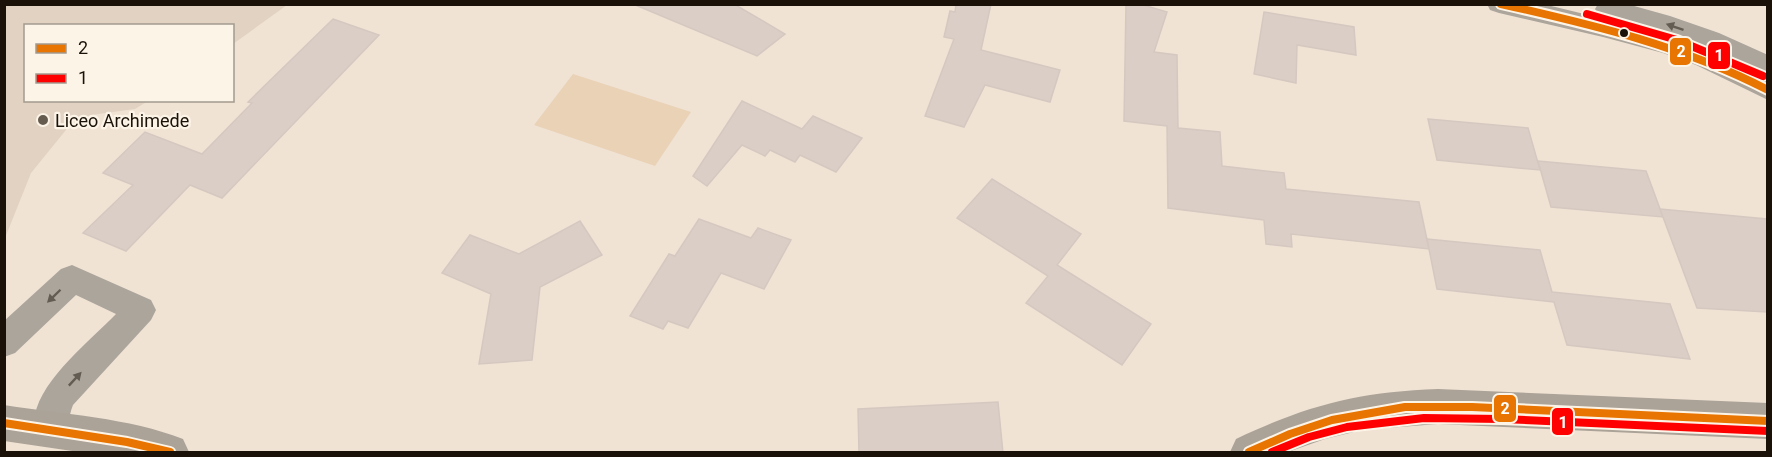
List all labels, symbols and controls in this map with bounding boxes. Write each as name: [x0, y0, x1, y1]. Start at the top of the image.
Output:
one-way arrow: [1666, 22, 1684, 32]
legend: [24, 24, 234, 102]
unlabelled marker: [1618, 27, 1630, 39]
text: 2: [78, 37, 88, 58]
line badge: 2: [1669, 37, 1692, 66]
line badge: 1: [1707, 41, 1731, 70]
text: 2: [1676, 42, 1686, 61]
text: 1: [1714, 46, 1724, 65]
text: 1: [78, 67, 88, 88]
place label: Liceo Archimede: [55, 110, 189, 131]
marker: Liceo Archimede: [36, 113, 50, 127]
one-way arrow: [48, 288, 62, 302]
one-way arrow: [68, 372, 82, 387]
line badge: 2: [1493, 394, 1517, 423]
text: 2: [1500, 399, 1510, 418]
line badge: 1: [1551, 407, 1574, 436]
text: 1: [1558, 413, 1568, 432]

